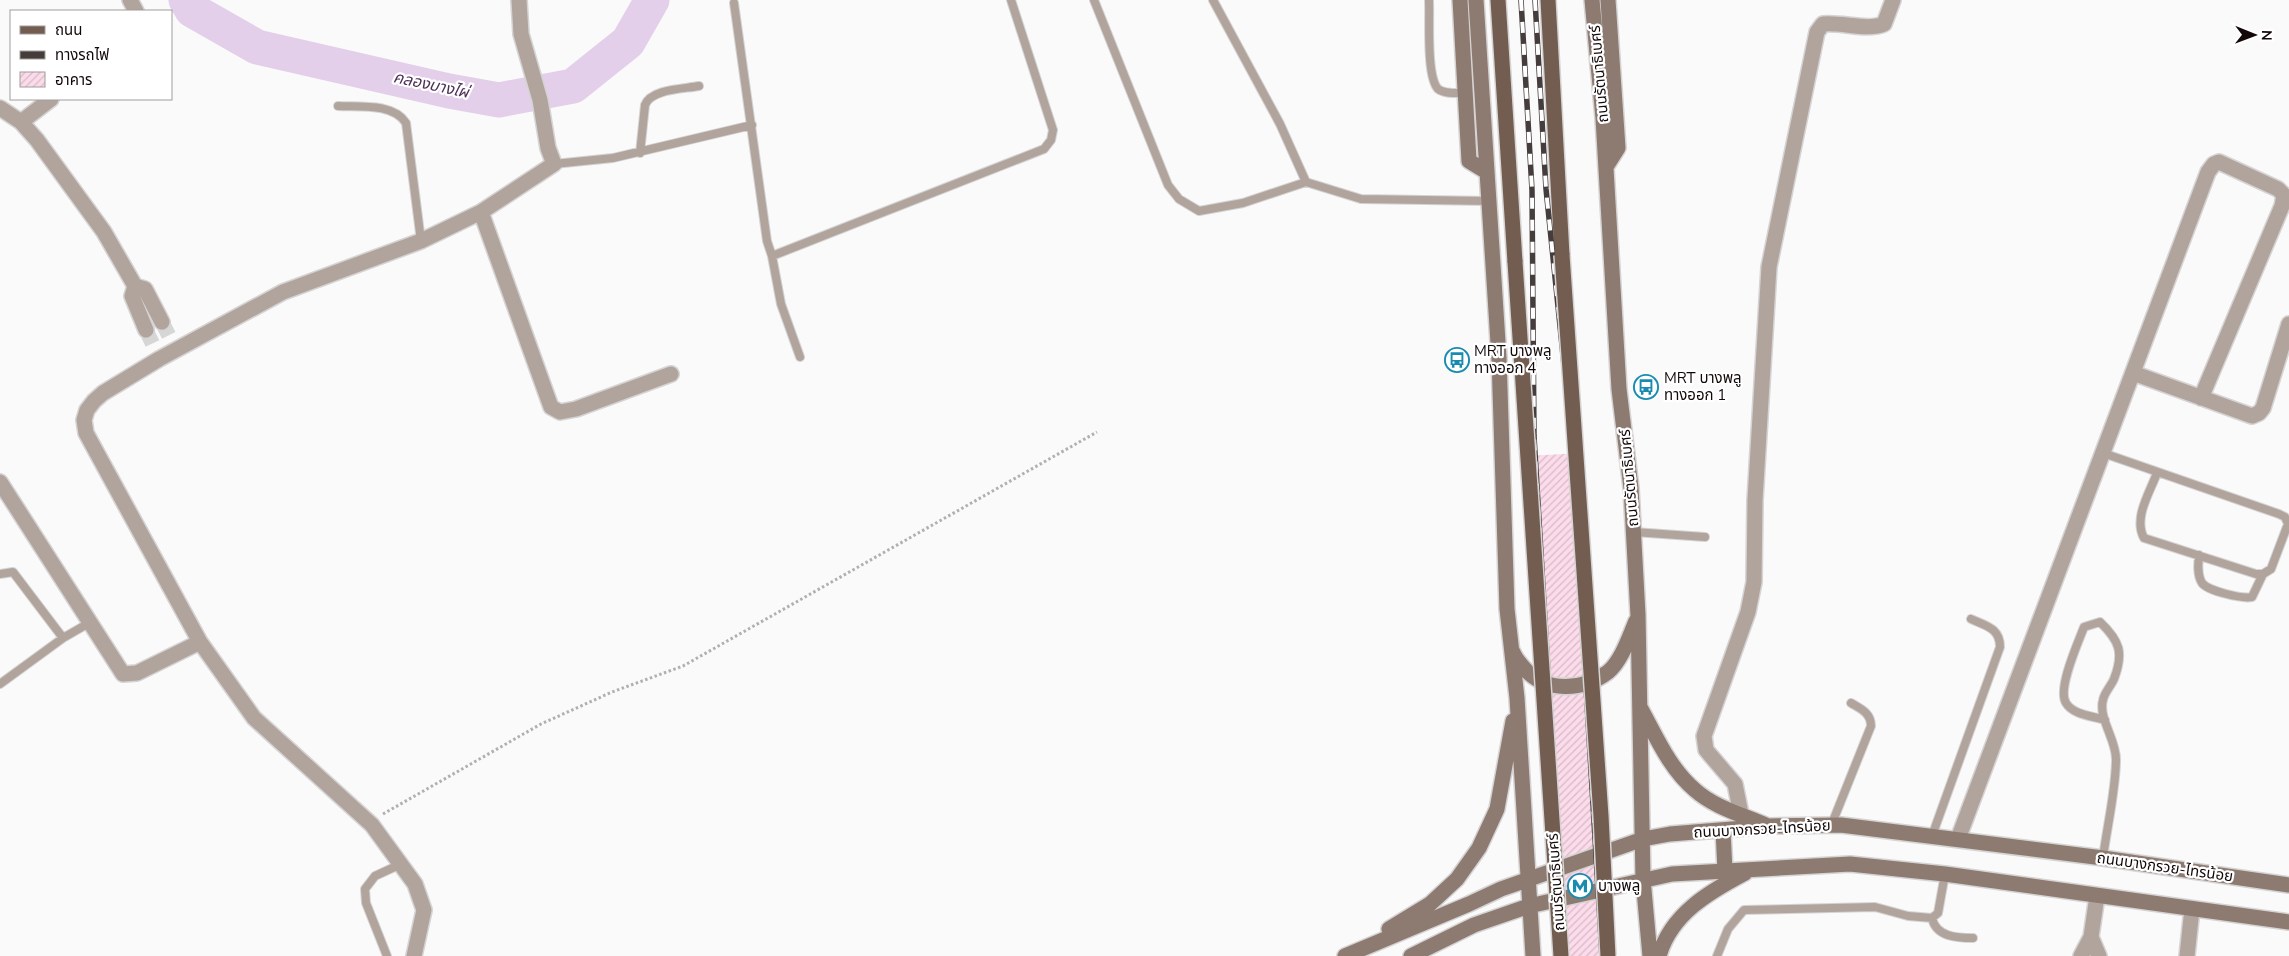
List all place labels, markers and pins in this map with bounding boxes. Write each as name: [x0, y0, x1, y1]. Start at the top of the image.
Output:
place label: MRT บางพลู ทางออก 4: [1474, 341, 1552, 378]
bus stop icon: MRT บางพลู ทางออก 4: [1444, 347, 1470, 373]
place label: MRT บางพลู ทางออก 1: [1664, 368, 1742, 405]
bus stop icon: MRT บางพลู ทางออก 1: [1633, 374, 1659, 400]
metro station icon: บางพลู: [1567, 873, 1593, 899]
place label: บางพลู: [1598, 876, 1640, 896]

